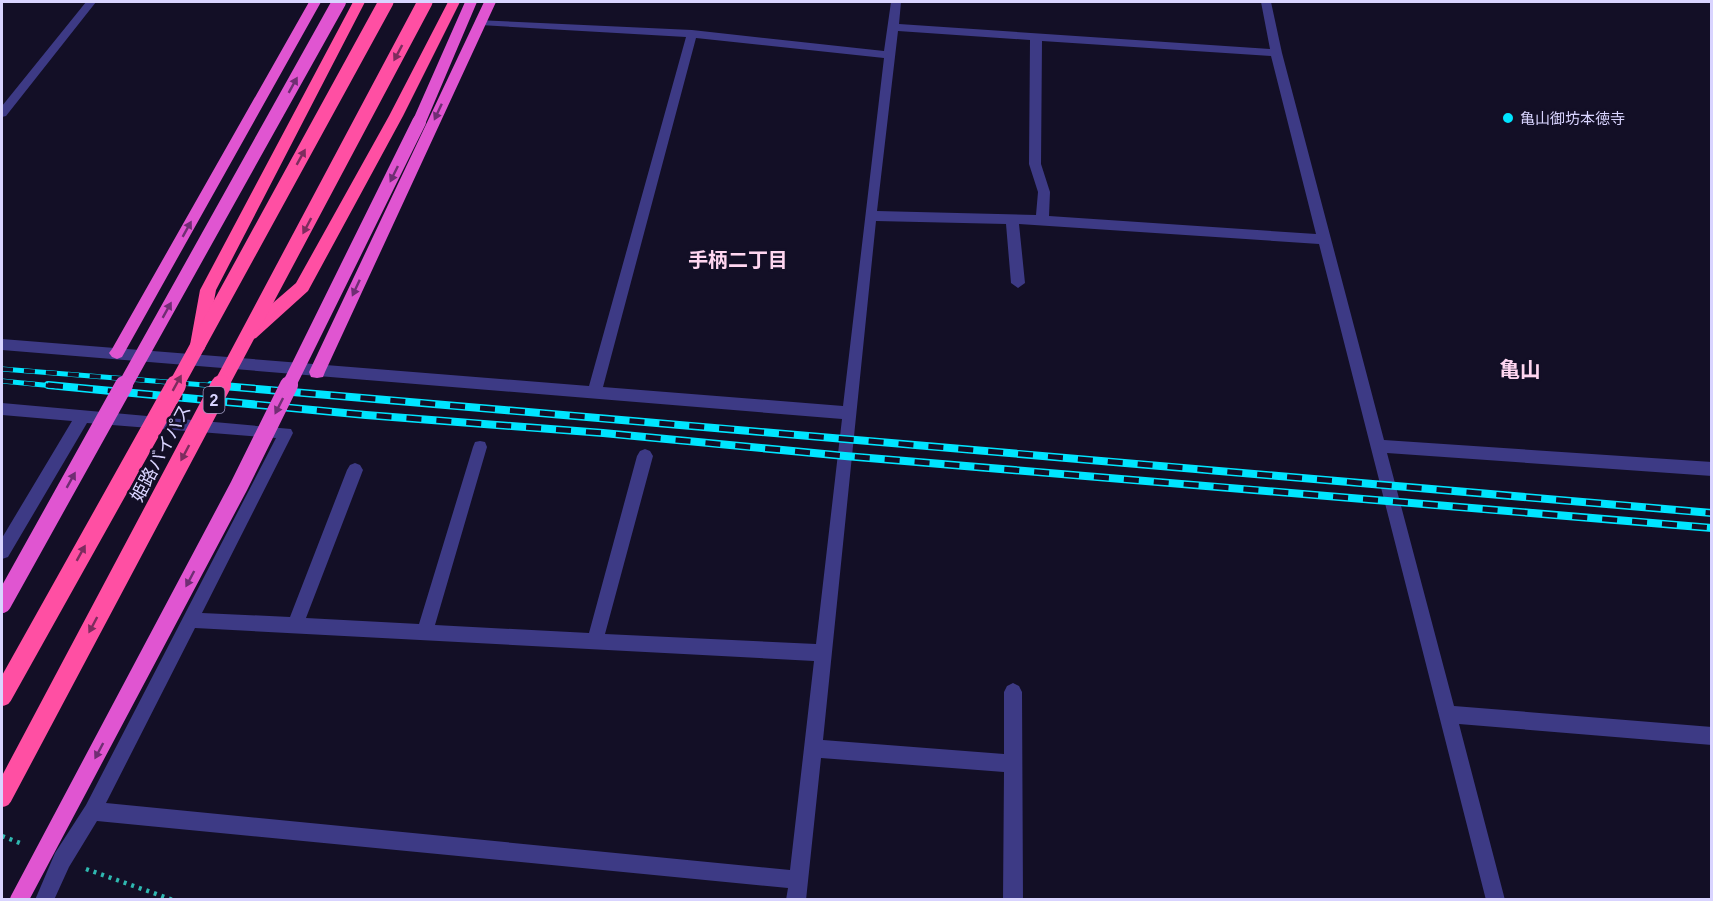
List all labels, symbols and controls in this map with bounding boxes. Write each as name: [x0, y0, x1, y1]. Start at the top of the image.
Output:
one-way arrow: [393, 45, 403, 62]
one-way arrow: [288, 76, 298, 93]
one-way arrow: [434, 103, 443, 120]
place label: 亀山御坊本徳寺: [1520, 110, 1625, 127]
marker: 亀山御坊本徳寺: [1501, 111, 1515, 125]
one-way arrow: [296, 148, 306, 165]
one-way arrow: [389, 166, 398, 183]
one-way arrow: [302, 218, 312, 235]
one-way arrow: [182, 220, 192, 237]
district label: 手柄二丁目: [688, 249, 788, 271]
one-way arrow: [351, 280, 360, 297]
one-way arrow: [161, 302, 172, 318]
district label: 亀山: [1499, 358, 1541, 381]
one-way arrow: [172, 374, 182, 391]
road number: 2: [204, 387, 224, 413]
one-way arrow: [274, 397, 284, 414]
street label: 姫路バイパス: [127, 401, 195, 505]
one-way arrow: [180, 445, 190, 462]
one-way arrow: [66, 471, 76, 488]
one-way arrow: [76, 545, 87, 561]
one-way arrow: [185, 571, 195, 588]
one-way arrow: [88, 617, 98, 634]
one-way arrow: [94, 743, 104, 760]

